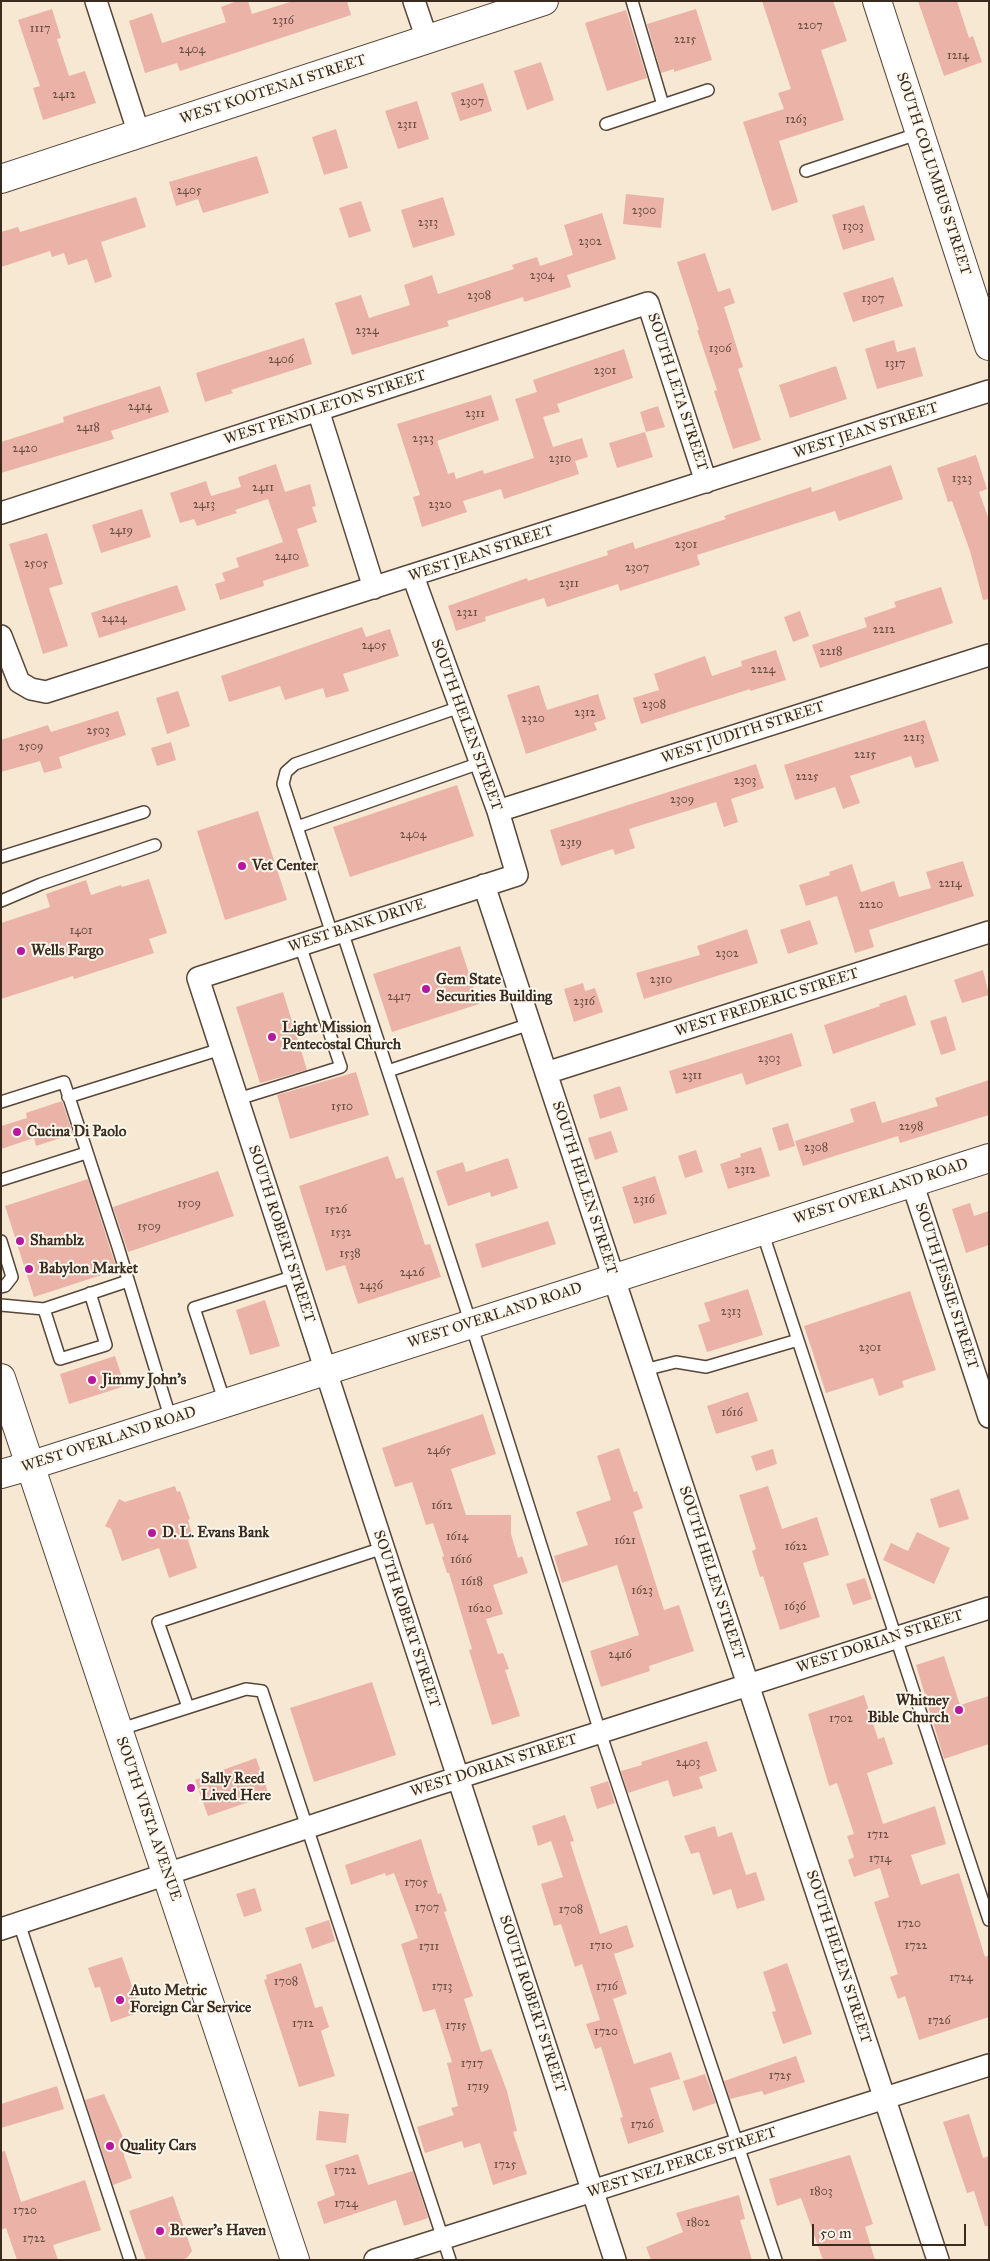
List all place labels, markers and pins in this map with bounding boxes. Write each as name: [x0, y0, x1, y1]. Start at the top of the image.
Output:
place label: Vet Center: [252, 857, 318, 875]
marker: Vet Center: [236, 860, 248, 872]
place label: Wells Fargo: [31, 942, 104, 960]
marker: Wells Fargo: [15, 945, 27, 957]
place label: Gem State Securities Building: [436, 971, 552, 1006]
marker: Gem State Securities Building: [420, 983, 432, 995]
place label: Light Mission Pentecostal Church: [282, 1019, 401, 1054]
marker: Light Mission Pentecostal Church: [266, 1031, 278, 1043]
place label: Cucina Di Paolo: [27, 1123, 126, 1141]
marker: Cucina Di Paolo: [11, 1126, 23, 1138]
place label: Shamblz: [30, 1232, 84, 1250]
marker: Shamblz: [14, 1235, 26, 1247]
place label: Babylon Market: [39, 1260, 138, 1278]
marker: Babylon Market: [23, 1263, 35, 1275]
place label: Jimmy John's: [102, 1371, 186, 1389]
marker: Jimmy John's: [86, 1374, 98, 1386]
place label: D. L. Evans Bank: [162, 1524, 269, 1542]
marker: D. L. Evans Bank: [146, 1527, 158, 1539]
place label: Whitney Bible Church: [868, 1692, 949, 1727]
marker: Whitney Bible Church: [953, 1704, 965, 1716]
place label: Sally Reed Lived Here: [201, 1770, 271, 1805]
marker: Sally Reed Lived Here: [185, 1782, 197, 1794]
place label: Auto Metric Foreign Car Service: [130, 1982, 251, 2017]
marker: Auto Metric Foreign Car Service: [114, 1994, 126, 2006]
place label: Quality Cars: [120, 2137, 196, 2155]
marker: Quality Cars: [104, 2140, 116, 2152]
place label: Brewer's Haven: [170, 2222, 266, 2240]
marker: Brewer's Haven: [154, 2225, 166, 2237]

